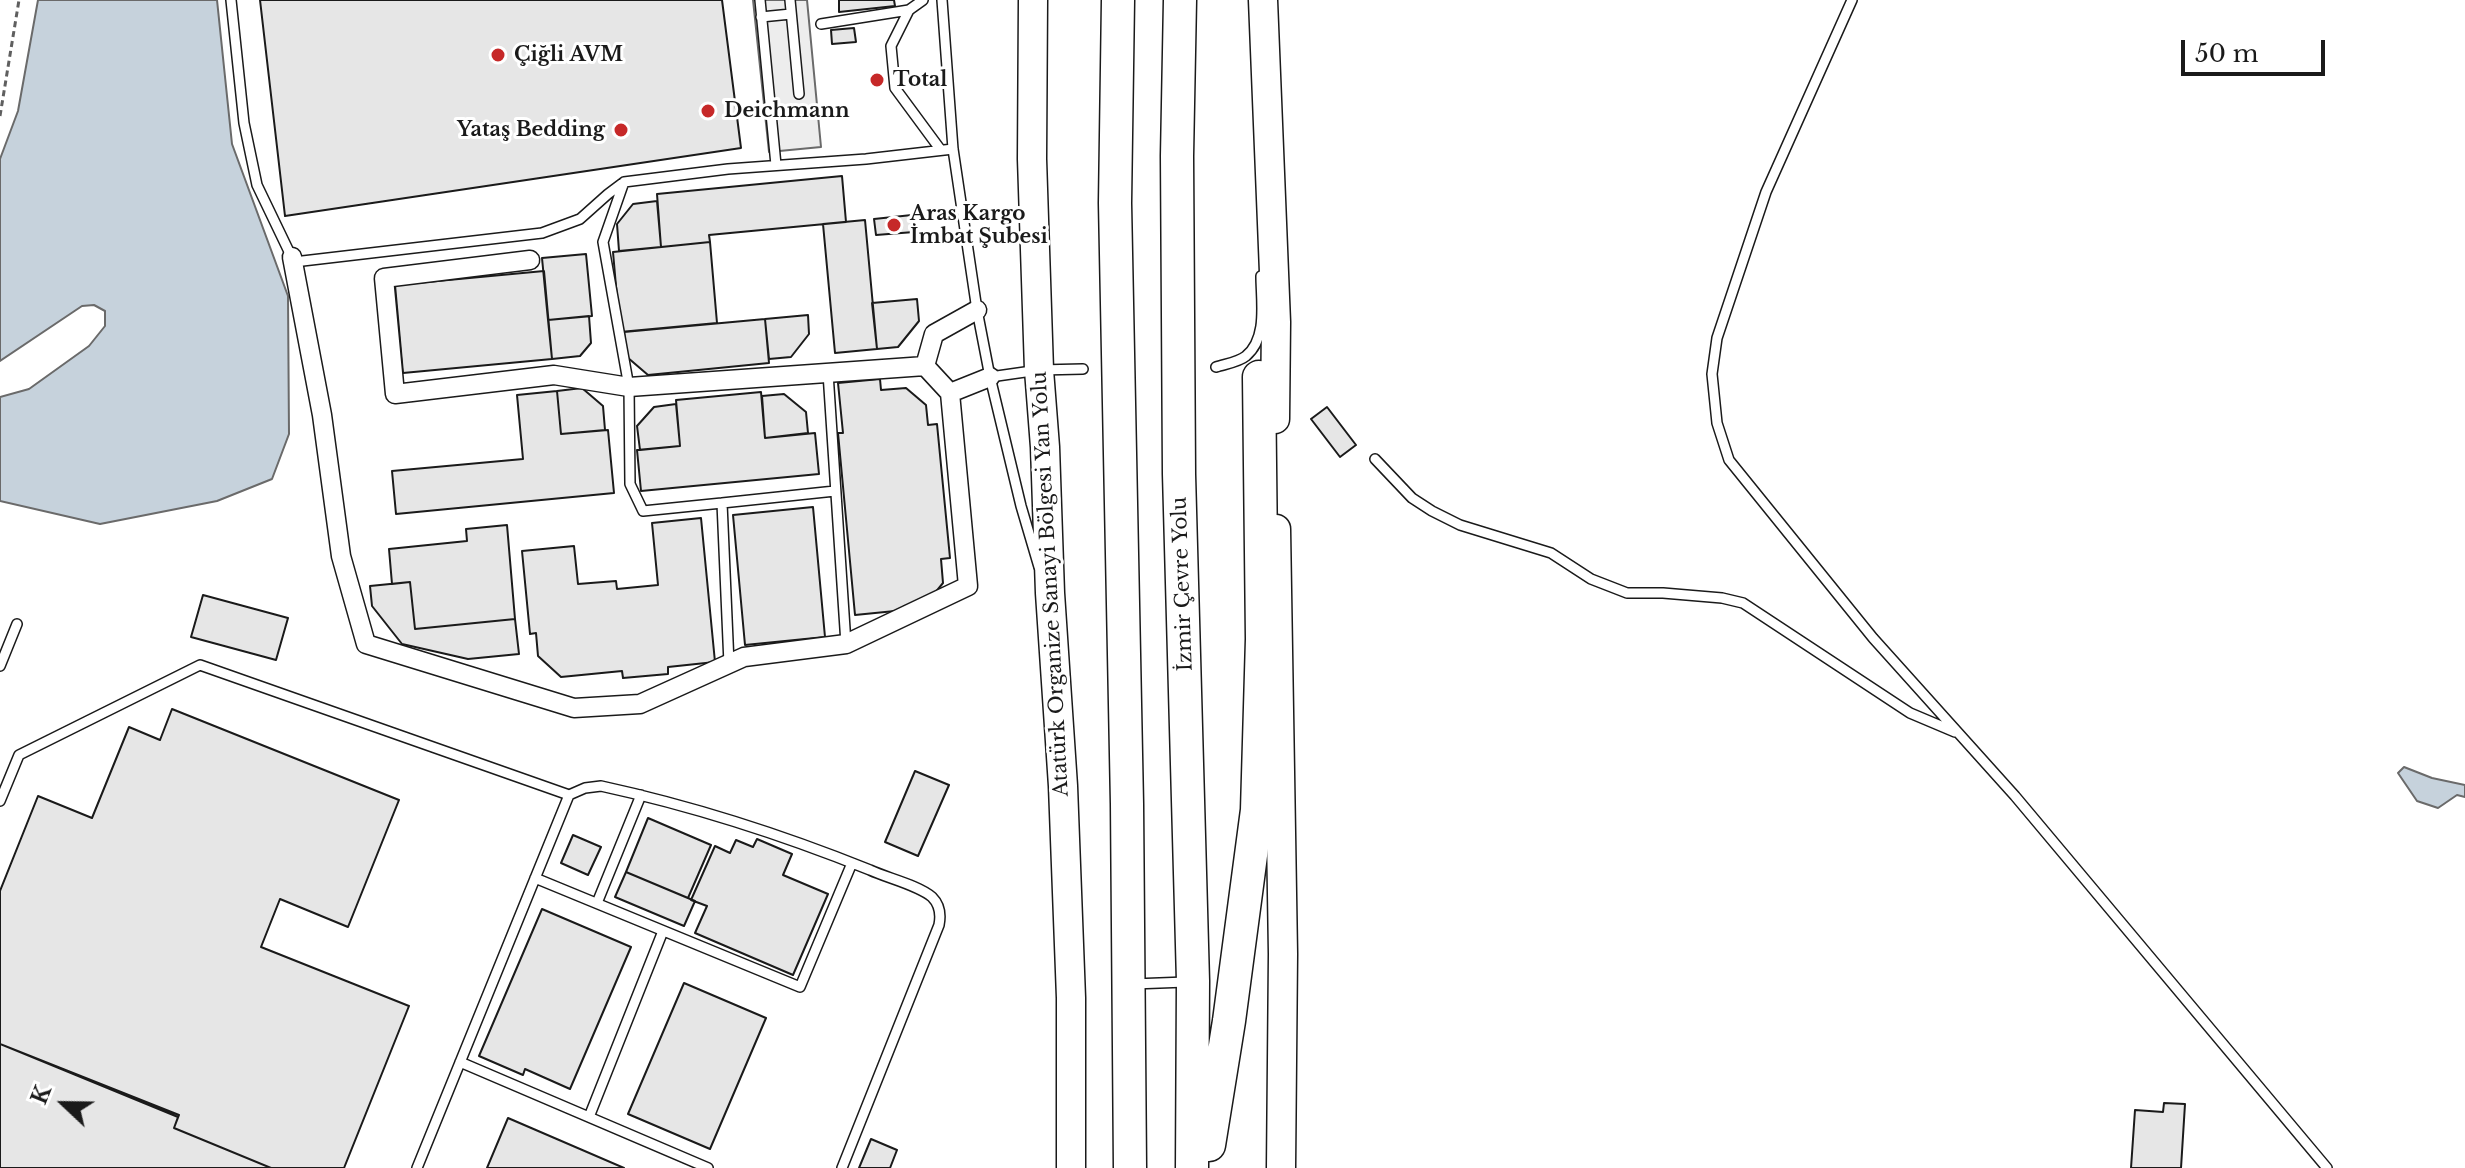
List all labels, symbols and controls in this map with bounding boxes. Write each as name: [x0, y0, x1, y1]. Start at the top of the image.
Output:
scale bar: [2185, 24, 2329, 74]
text: 50 m: [2195, 39, 2258, 68]
place label: Çiğli AVM: [514, 43, 623, 67]
marker: Çiğli AVM: [489, 46, 507, 64]
place label: Total: [893, 68, 947, 92]
marker: Total: [868, 71, 886, 89]
place label: Deichmann: [724, 99, 850, 123]
marker: Deichmann: [699, 102, 717, 120]
place label: Yataş Bedding: [457, 118, 605, 142]
marker: Yataş Bedding: [612, 121, 630, 139]
place label: Aras Kargo İmbat Şubesi: [910, 202, 1048, 249]
marker: Aras Kargo İmbat Şubesi: [885, 216, 903, 234]
street label: Atatürk Organize Sanayi Bölgesi Yan Yolu: [1028, 371, 1074, 797]
street label: İzmir Çevre Yolu: [1168, 496, 1198, 672]
north arrow: [24, 1064, 104, 1144]
text: K: [25, 1081, 57, 1108]

